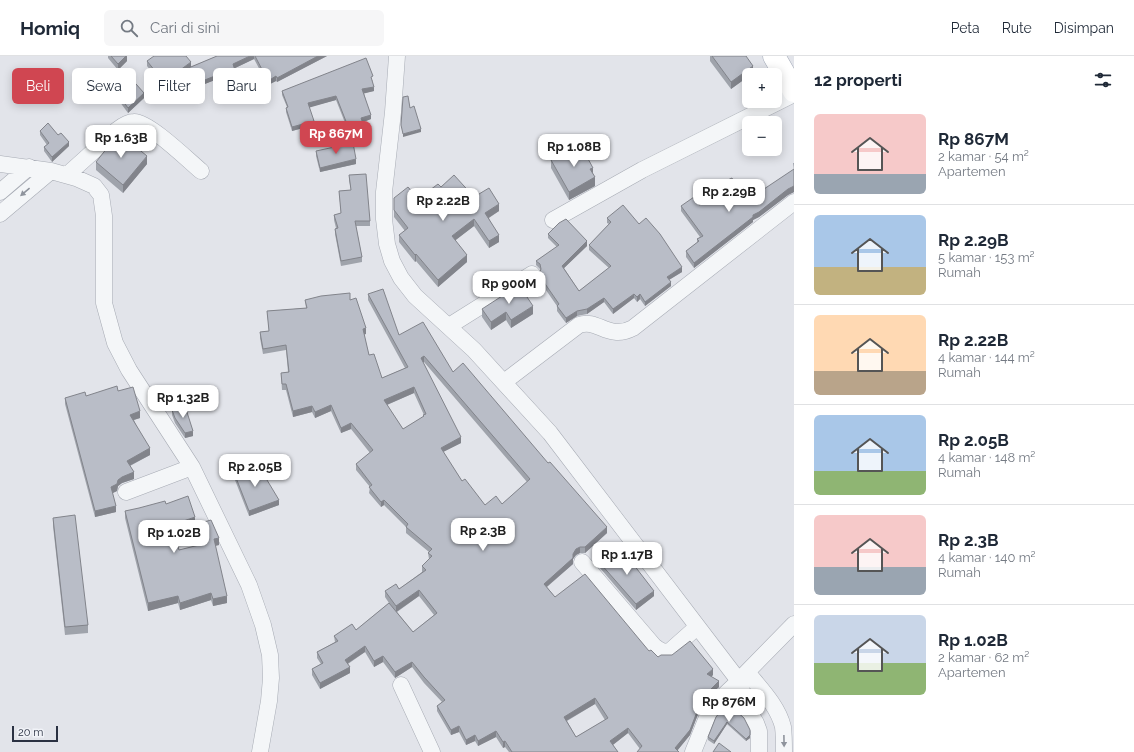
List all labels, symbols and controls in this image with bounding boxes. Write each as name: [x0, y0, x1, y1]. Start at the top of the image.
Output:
search box: [104, 10, 384, 46]
text: Homiq: [20, 17, 80, 39]
icon: search: [118, 17, 140, 39]
text: Cari di sini: [150, 19, 220, 37]
text: Peta: [951, 20, 980, 36]
text: Rute: [1002, 20, 1032, 36]
text: Disimpan: [1054, 20, 1114, 36]
chip: Beli: [12, 68, 64, 104]
chip: Sewa: [72, 68, 136, 104]
chip: Filter: [144, 68, 205, 104]
chip: Baru: [213, 68, 271, 104]
map controls: [742, 68, 782, 156]
button: +: [742, 68, 782, 108]
icon: filters: [1092, 69, 1114, 91]
text: 12 properti: [814, 70, 902, 90]
button: −: [742, 116, 782, 156]
pin: Rp 867M: [299, 121, 373, 155]
pin: Rp 1.63B: [80, 125, 162, 159]
text: Rp 867M: [309, 126, 363, 141]
text: Rp 867M: [938, 129, 1009, 149]
text: Rp 1.63B: [94, 130, 148, 145]
icon: home: [846, 130, 894, 178]
pin: Rp 1.08B: [533, 134, 615, 168]
text: Rp 1.08B: [547, 139, 601, 154]
text: 2 kamar · 54 m²: [938, 149, 1029, 164]
text: Apartemen: [938, 164, 1006, 179]
pin: Rp 2.29B: [688, 179, 770, 213]
text: Rp 2.29B: [702, 184, 756, 199]
one-way arrow: [20, 188, 31, 197]
pin: Rp 2.22B: [402, 188, 484, 222]
text: Rp 2.22B: [416, 193, 470, 208]
text: Rp 2.29B: [938, 230, 1009, 250]
icon: home: [846, 231, 894, 279]
text: 5 kamar · 153 m²: [938, 250, 1035, 265]
text: Rumah: [938, 265, 981, 280]
pin: Rp 900M: [472, 271, 546, 305]
text: Rp 900M: [482, 276, 536, 291]
text: Rp 2.22B: [938, 330, 1008, 350]
icon: home: [846, 331, 894, 379]
text: 4 kamar · 144 m²: [938, 350, 1035, 365]
text: Rumah: [938, 365, 981, 380]
pin: Rp 1.32B: [142, 385, 224, 419]
text: Rp 1.32B: [157, 390, 209, 405]
text: Rp 2.05B: [938, 430, 1009, 450]
icon: home: [846, 431, 894, 479]
text: 4 kamar · 148 m²: [938, 450, 1035, 465]
pin: Rp 2.05B: [214, 454, 296, 488]
text: Rp 2.05B: [228, 459, 282, 474]
text: Rumah: [938, 465, 981, 480]
pin: Rp 2.3B: [446, 518, 520, 552]
pin: Rp 1.02B: [133, 520, 215, 554]
text: Rp 2.3B: [460, 523, 506, 538]
text: Rp 1.02B: [147, 525, 201, 540]
text: Rp 2.3B: [938, 530, 999, 550]
icon: home: [846, 531, 894, 579]
pin: Rp 1.17B: [586, 542, 668, 576]
text: Rp 1.17B: [601, 547, 653, 562]
text: 4 kamar · 140 m²: [938, 550, 1036, 565]
text: Rumah: [938, 565, 981, 580]
text: Rp 1.02B: [938, 630, 1008, 650]
icon: home: [846, 631, 894, 679]
text: 2 kamar · 62 m²: [938, 650, 1029, 665]
text: Apartemen: [938, 665, 1006, 680]
pin: Rp 876M: [692, 689, 766, 723]
text: Rp 876M: [702, 694, 756, 709]
scale bar: [12, 724, 58, 743]
text: 20 m: [18, 726, 43, 739]
one-way arrow: [781, 735, 787, 748]

